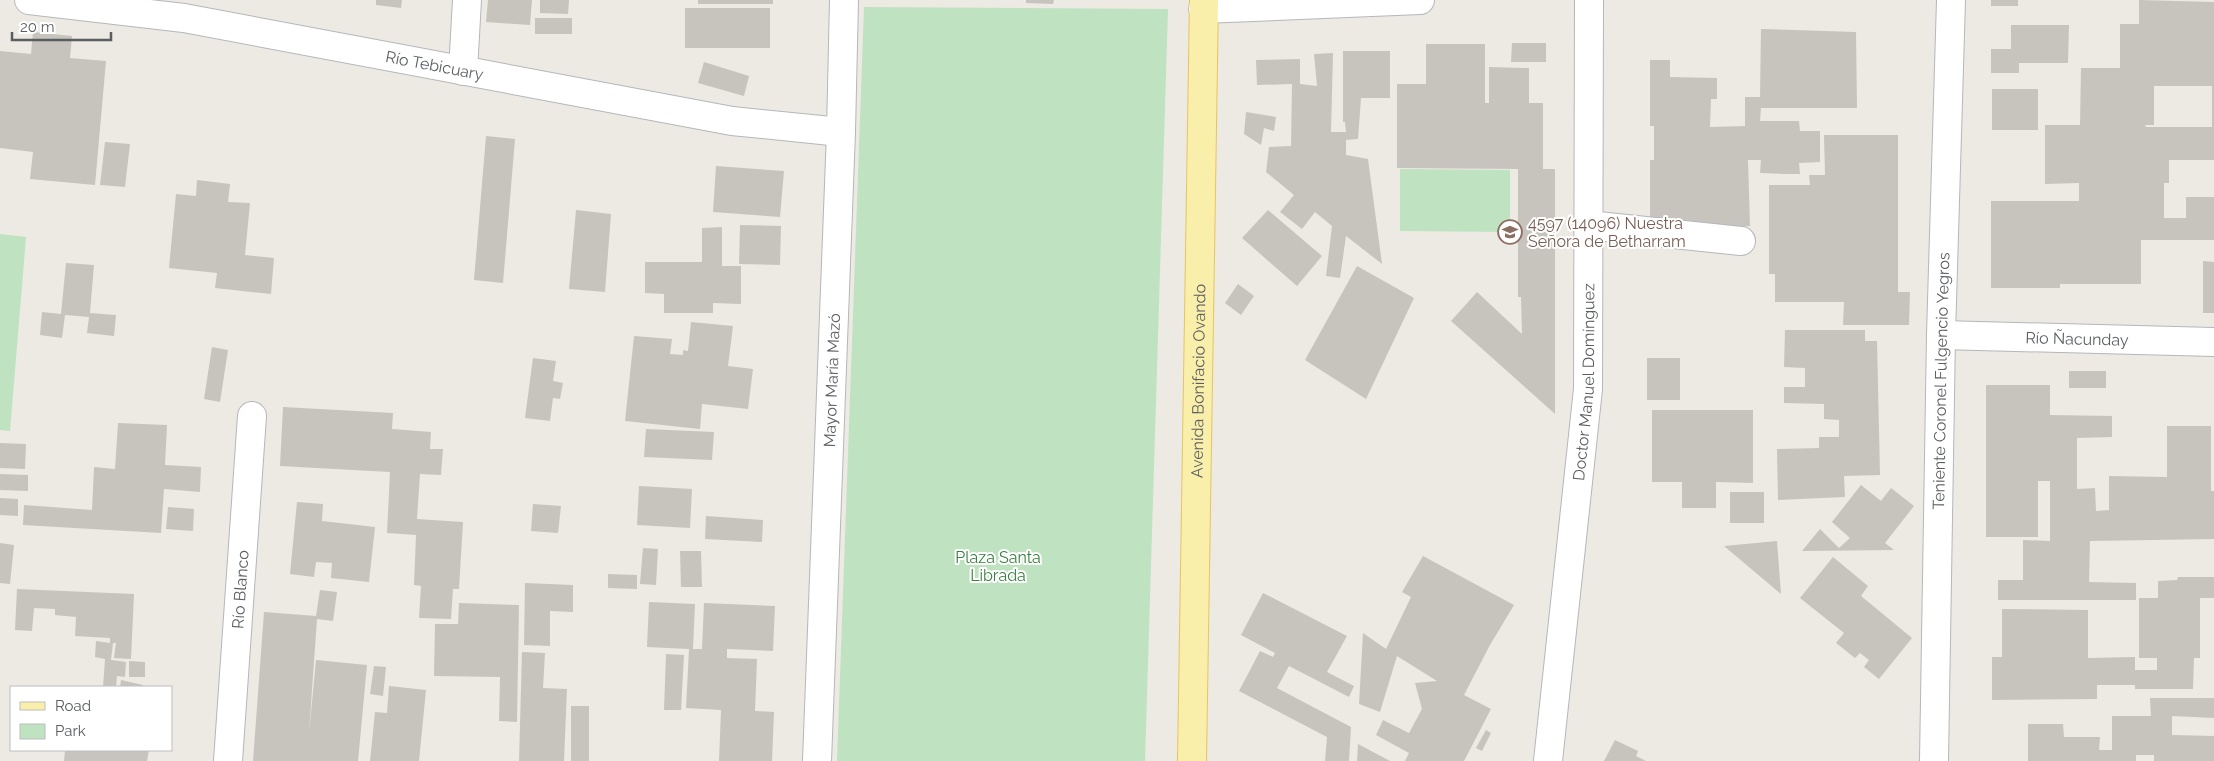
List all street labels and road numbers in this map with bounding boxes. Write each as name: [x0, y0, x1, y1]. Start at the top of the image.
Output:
street label: Río Tebicuary: [384, 47, 485, 84]
street label: Teniente Coronel Fulgencio Yegros: [1929, 252, 1953, 510]
street label: Doctor Manuel Domínguez: [1569, 283, 1598, 482]
street label: Avenida Bonifacio Ovando: [1187, 284, 1209, 478]
street label: Mayor María Mazó: [819, 313, 844, 448]
street label: Río Ñacunday: [2025, 327, 2129, 349]
street label: Río Blanco: [228, 549, 252, 629]

